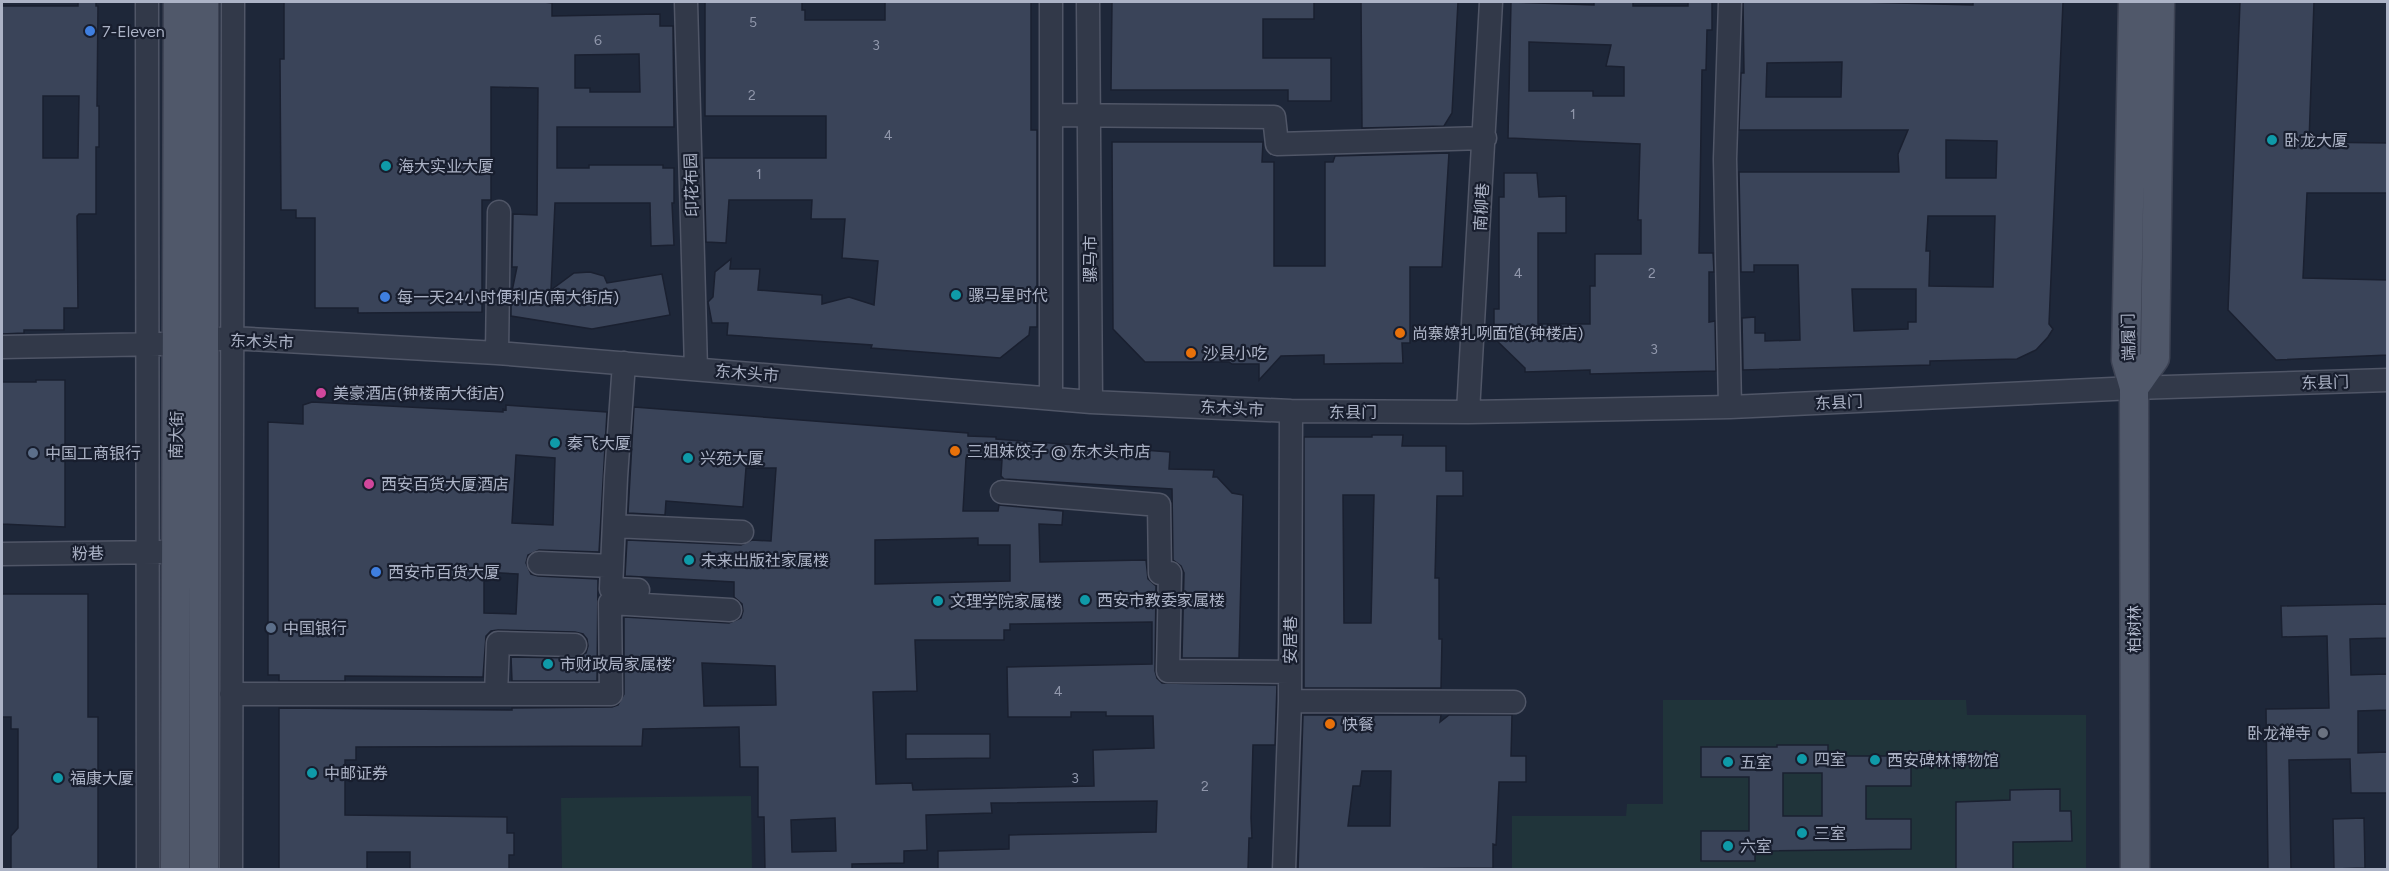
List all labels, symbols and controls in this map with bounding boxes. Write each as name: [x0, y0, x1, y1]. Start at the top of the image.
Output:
house number: 5: [749, 14, 757, 31]
place label: 7-Eleven: [102, 22, 165, 41]
marker: 7-Eleven: [83, 24, 97, 38]
house number: 6: [594, 32, 602, 49]
house number: 3: [872, 37, 880, 54]
house number: 2: [748, 87, 756, 104]
house number: 1: [1570, 106, 1576, 123]
house number: 4: [884, 127, 893, 144]
place label: 卧龙大厦: [2284, 131, 2348, 150]
marker: 卧龙大厦: [2265, 133, 2279, 147]
street label: 印花布园: [681, 153, 702, 217]
place label: 海大实业大厦: [398, 157, 494, 176]
marker: 海大实业大厦: [379, 159, 393, 173]
house number: 1: [756, 166, 762, 183]
street label: 南柳巷: [1471, 183, 1492, 231]
street label: 骡马市: [1081, 235, 1100, 283]
house number: 4: [1514, 265, 1523, 282]
house number: 2: [1648, 265, 1656, 282]
place label: 骡马星时代: [968, 286, 1048, 305]
place label: 每一天24小时便利店(南大街店): [397, 288, 619, 307]
marker: 骡马星时代: [949, 288, 963, 302]
marker: 每一天24小时便利店(南大街店): [378, 290, 392, 304]
street label: 端履门: [2119, 313, 2138, 361]
place label: 尚寨嫽扎咧面馆(钟楼店): [1412, 324, 1583, 343]
marker: 尚寨嫽扎咧面馆(钟楼店): [1393, 326, 1407, 340]
street label: 东木头市: [230, 331, 294, 352]
house number: 3: [1650, 341, 1658, 358]
place label: 沙县小吃: [1203, 344, 1267, 363]
marker: 沙县小吃: [1184, 346, 1198, 360]
street label: 东木头市: [714, 361, 780, 386]
street label: 东县门: [2301, 372, 2349, 393]
place label: 美豪酒店(钟楼南大街店): [333, 384, 504, 403]
marker: 美豪酒店(钟楼南大街店): [314, 386, 328, 400]
street label: 东县门: [1815, 392, 1863, 413]
street label: 东木头市: [1200, 397, 1264, 420]
street label: 东县门: [1329, 403, 1377, 422]
street label: 南大街: [167, 411, 186, 459]
place label: 秦飞大厦: [567, 434, 631, 453]
marker: 秦飞大厦: [548, 436, 562, 450]
place label: 三姐妹饺子 @ 东木头市店: [967, 442, 1151, 461]
place label: 中国工商银行: [45, 444, 141, 463]
marker: 三姐妹饺子 @ 东木头市店: [948, 444, 962, 458]
marker: 中国工商银行: [26, 446, 40, 460]
place label: 兴苑大厦: [700, 449, 764, 468]
marker: 兴苑大厦: [681, 451, 695, 465]
place label: 西安百货大厦酒店: [381, 475, 509, 494]
marker: 西安百货大厦酒店: [362, 477, 376, 491]
street label: 粉巷: [72, 544, 104, 563]
place label: 未来出版社家属楼: [701, 551, 829, 570]
marker: 未来出版社家属楼: [682, 553, 696, 567]
place label: 西安市百货大厦: [388, 563, 500, 582]
marker: 西安市百货大厦: [369, 565, 383, 579]
place label: 西安市教委家属楼: [1097, 591, 1225, 610]
place label: 文理学院家属楼: [950, 592, 1062, 611]
marker: 西安市教委家属楼: [1078, 593, 1092, 607]
marker: 文理学院家属楼: [931, 594, 945, 608]
street label: 柏树林: [2125, 605, 2144, 653]
street label: 安居巷: [1281, 616, 1300, 664]
place label: 中国银行: [283, 619, 347, 638]
marker: 中国银行: [264, 621, 278, 635]
place label: 市财政局家属楼‘: [560, 655, 675, 674]
marker: 市财政局家属楼‘: [541, 657, 555, 671]
house number: 4: [1054, 683, 1063, 700]
place label: 快餐: [1342, 715, 1374, 734]
marker: 快餐: [1323, 717, 1337, 731]
place label: 卧龙禅寺: [2247, 724, 2311, 743]
marker: 卧龙禅寺: [2316, 726, 2330, 740]
place label: 四室: [1814, 750, 1846, 769]
place label: 西安碑林博物馆: [1887, 751, 1999, 770]
marker: 四室: [1795, 752, 1809, 766]
place label: 五室: [1740, 753, 1772, 772]
marker: 西安碑林博物馆: [1868, 753, 1882, 767]
marker: 五室: [1721, 755, 1735, 769]
place label: 中邮证券: [324, 764, 388, 783]
marker: 中邮证券: [305, 766, 319, 780]
place label: 福康大厦: [70, 769, 134, 788]
house number: 3: [1071, 770, 1079, 787]
marker: 福康大厦: [51, 771, 65, 785]
house number: 2: [1201, 778, 1209, 795]
place label: 三室: [1814, 824, 1846, 843]
marker: 三室: [1795, 826, 1809, 840]
place label: 六室: [1740, 837, 1772, 856]
marker: 六室: [1721, 839, 1735, 853]

